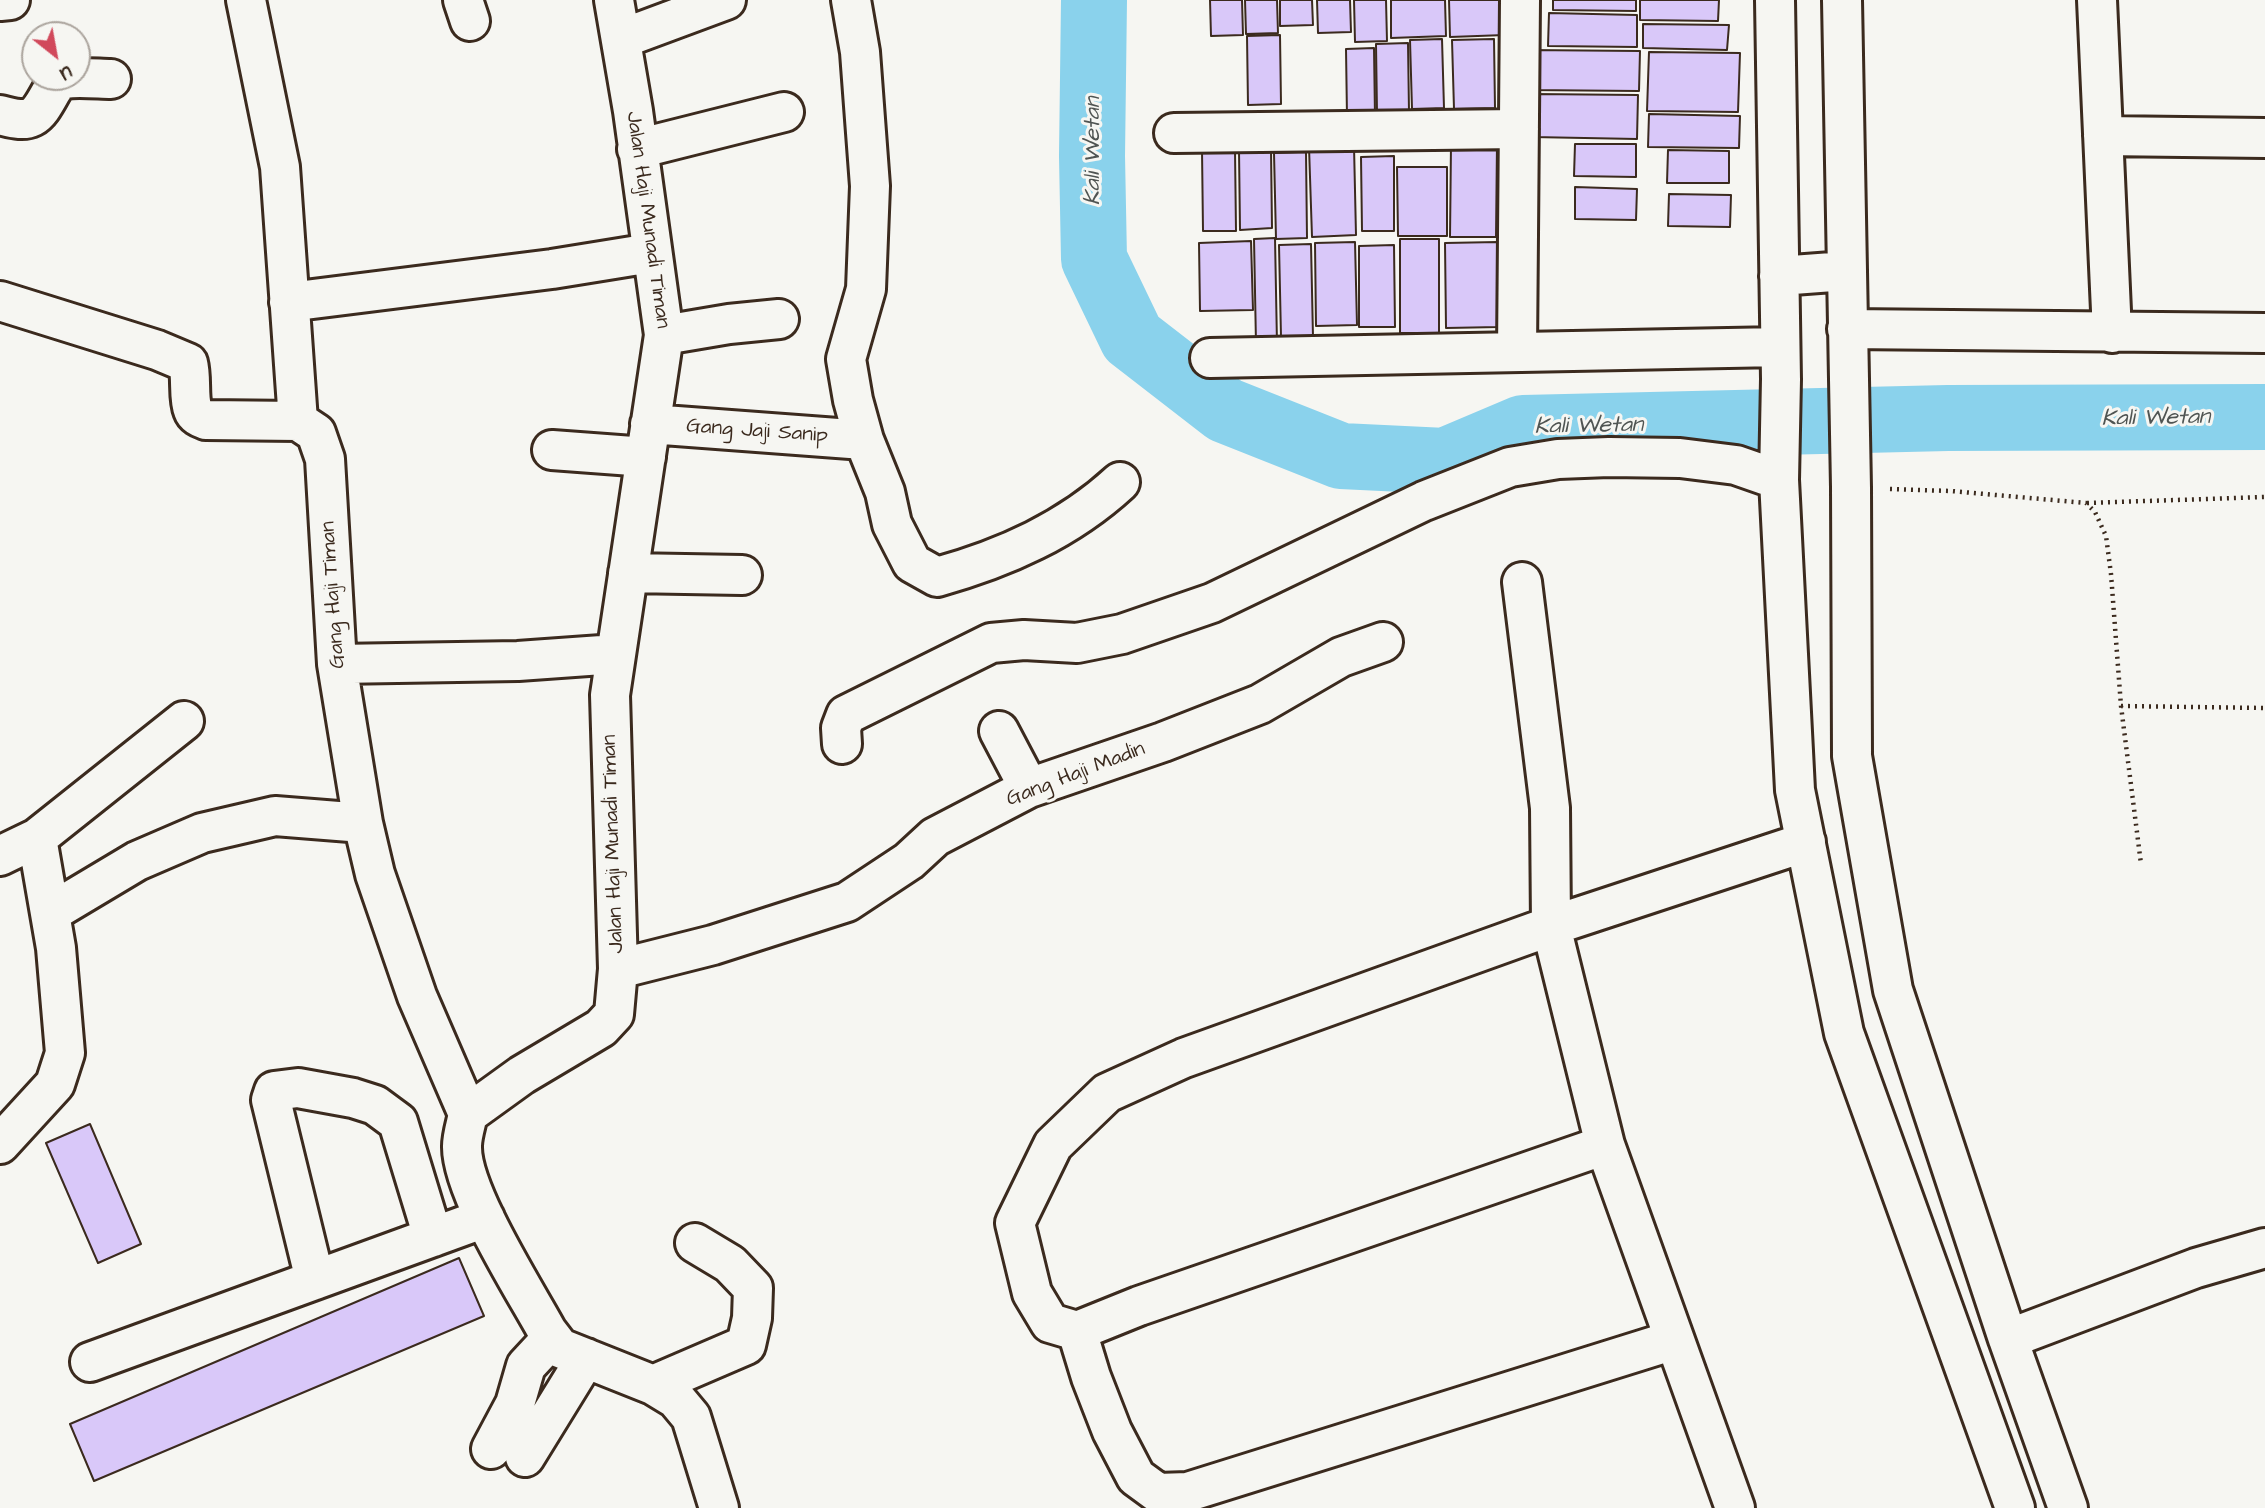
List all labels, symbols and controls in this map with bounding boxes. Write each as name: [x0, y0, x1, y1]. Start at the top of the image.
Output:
north arrow: [21, 21, 91, 91]
text: U: [55, 58, 78, 87]
water label: Kali Wetan: [1080, 97, 1108, 205]
street label: Jalan Haji Munadi Timan: [619, 110, 675, 330]
water label: Kali Wetan: [2102, 404, 2210, 434]
water label: Kali Wetan: [1535, 412, 1643, 442]
street label: Gang Jaji Sanip: [685, 414, 829, 450]
street label: Gang Haji Timan: [316, 521, 352, 669]
street label: Jalan Haji Munadi Timan: [598, 734, 630, 954]
street label: Gang Haji Madin: [1003, 737, 1149, 813]

